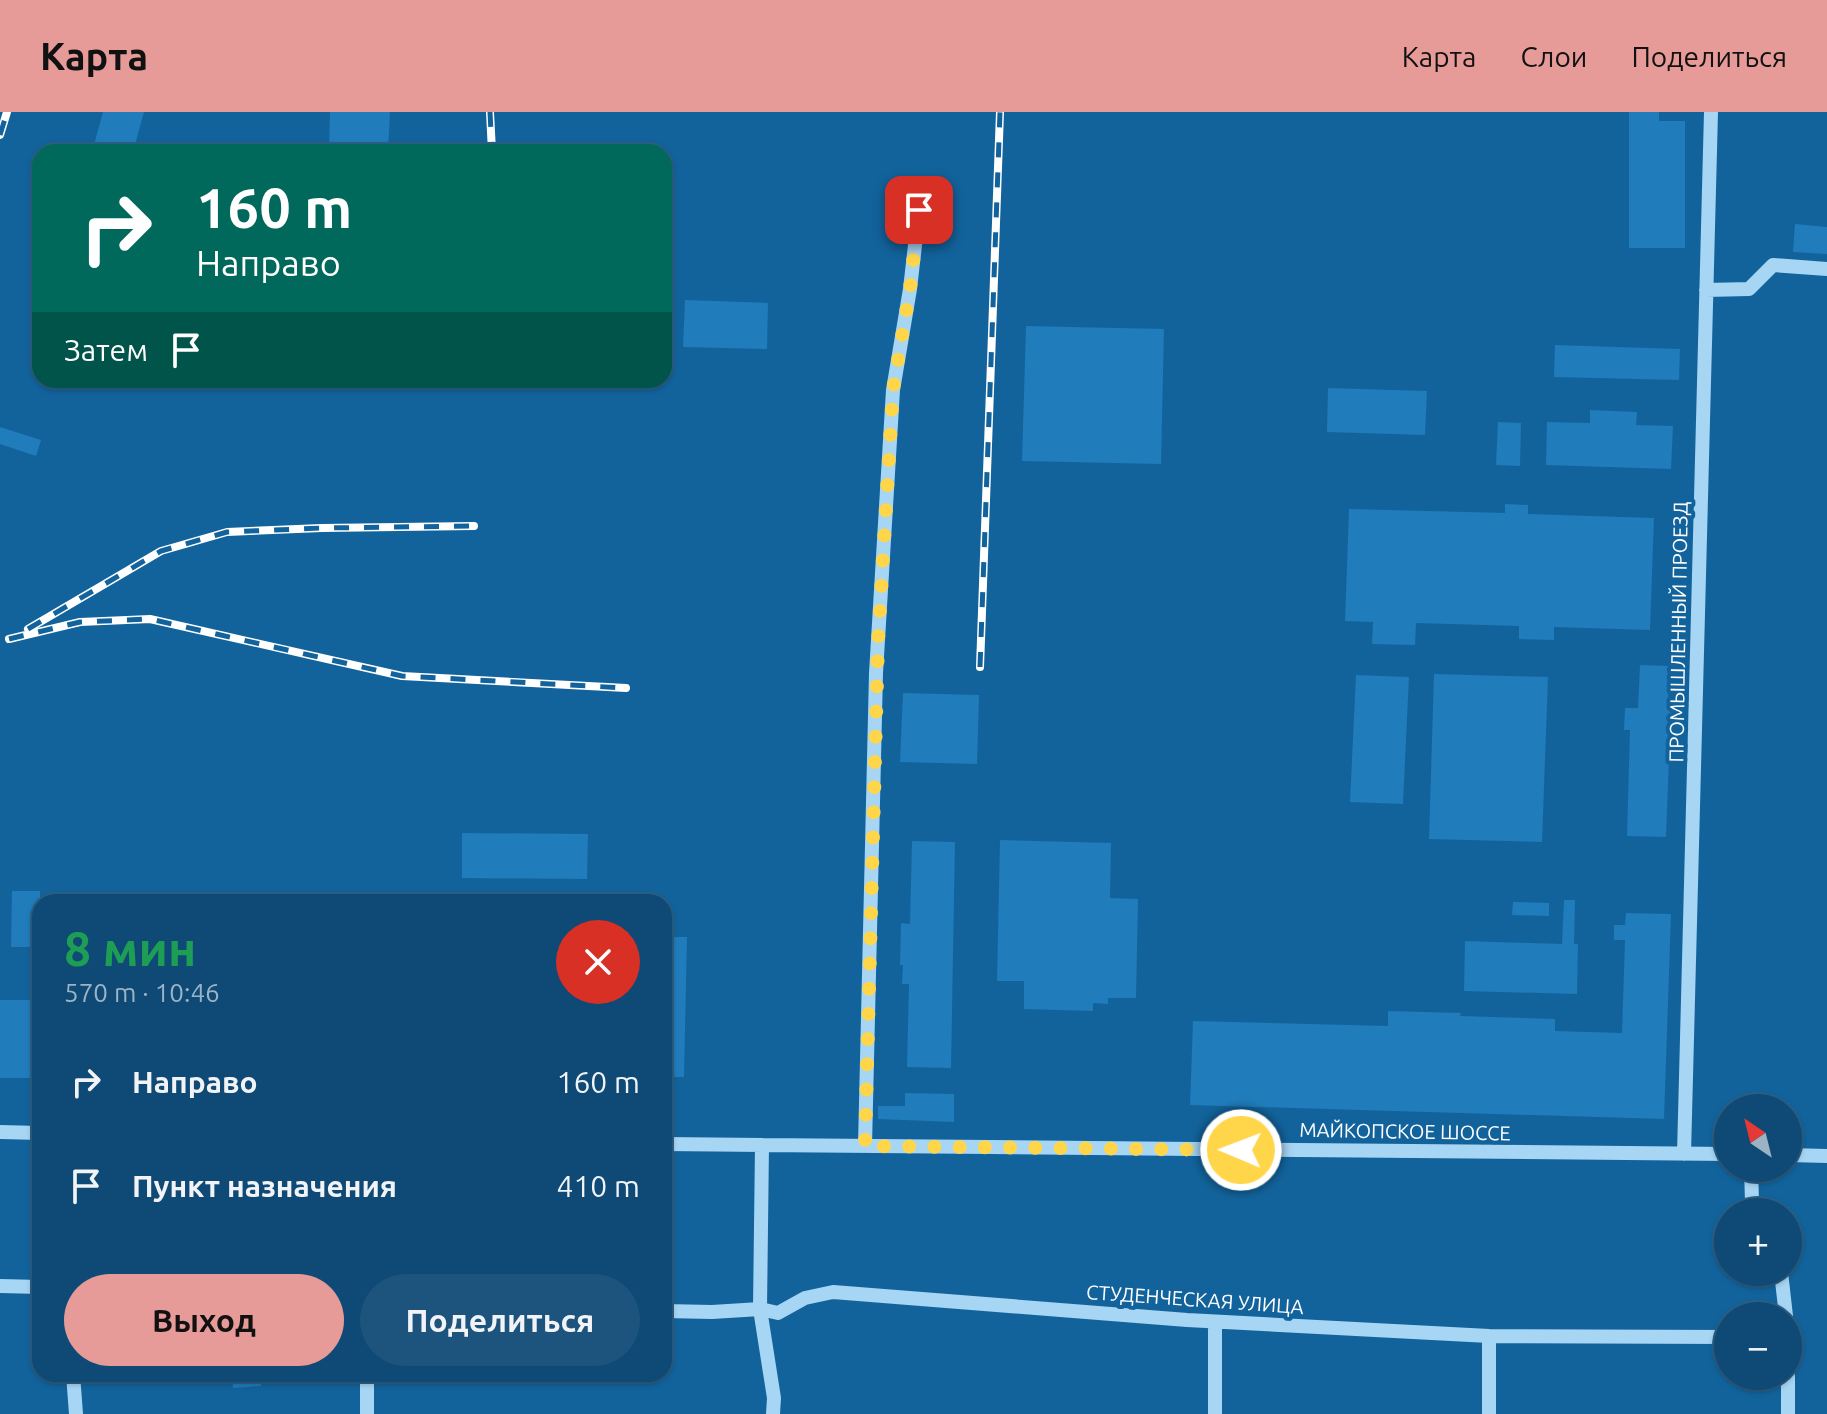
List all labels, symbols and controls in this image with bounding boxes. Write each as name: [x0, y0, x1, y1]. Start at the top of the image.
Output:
text: Карта: [40, 35, 148, 77]
text: Карта: [1402, 41, 1476, 72]
text: Слои: [1520, 41, 1587, 72]
text: Поделиться: [1631, 41, 1787, 72]
icon: right: [64, 176, 168, 280]
text: 160 m: [196, 176, 352, 239]
pin: [885, 176, 953, 244]
icon: arrive: [897, 188, 941, 232]
text: Направо: [196, 242, 341, 283]
icon: arrive: [164, 328, 208, 372]
text: Затем: [64, 333, 148, 367]
street label: ПРОМЫШЛЕННЫЙ ПРОЕЗД: [1664, 501, 1692, 763]
button: close: [556, 920, 640, 1004]
text: 8 мин: [64, 921, 196, 975]
text: 570 m · 10:46: [64, 978, 220, 1007]
icon: right: [64, 1060, 108, 1104]
text: Направо: [132, 1065, 258, 1099]
text: 160 m: [556, 1065, 640, 1099]
north arrow: [1714, 1094, 1802, 1182]
map controls: [1714, 1094, 1802, 1390]
position arrow: [1199, 1108, 1283, 1192]
street label: МАЙКОПСКОЕ ШОССЕ: [1299, 1118, 1511, 1144]
icon: arrive: [64, 1164, 108, 1208]
text: Пункт назначения: [132, 1169, 397, 1203]
text: 410 m: [556, 1169, 640, 1203]
button: +: [1714, 1198, 1802, 1286]
button: Выход: [64, 1274, 344, 1366]
button: Поделиться: [360, 1274, 640, 1366]
street label: СТУДЕНЧЕСКАЯ УЛИЦА: [1085, 1280, 1305, 1318]
button: −: [1714, 1302, 1802, 1390]

